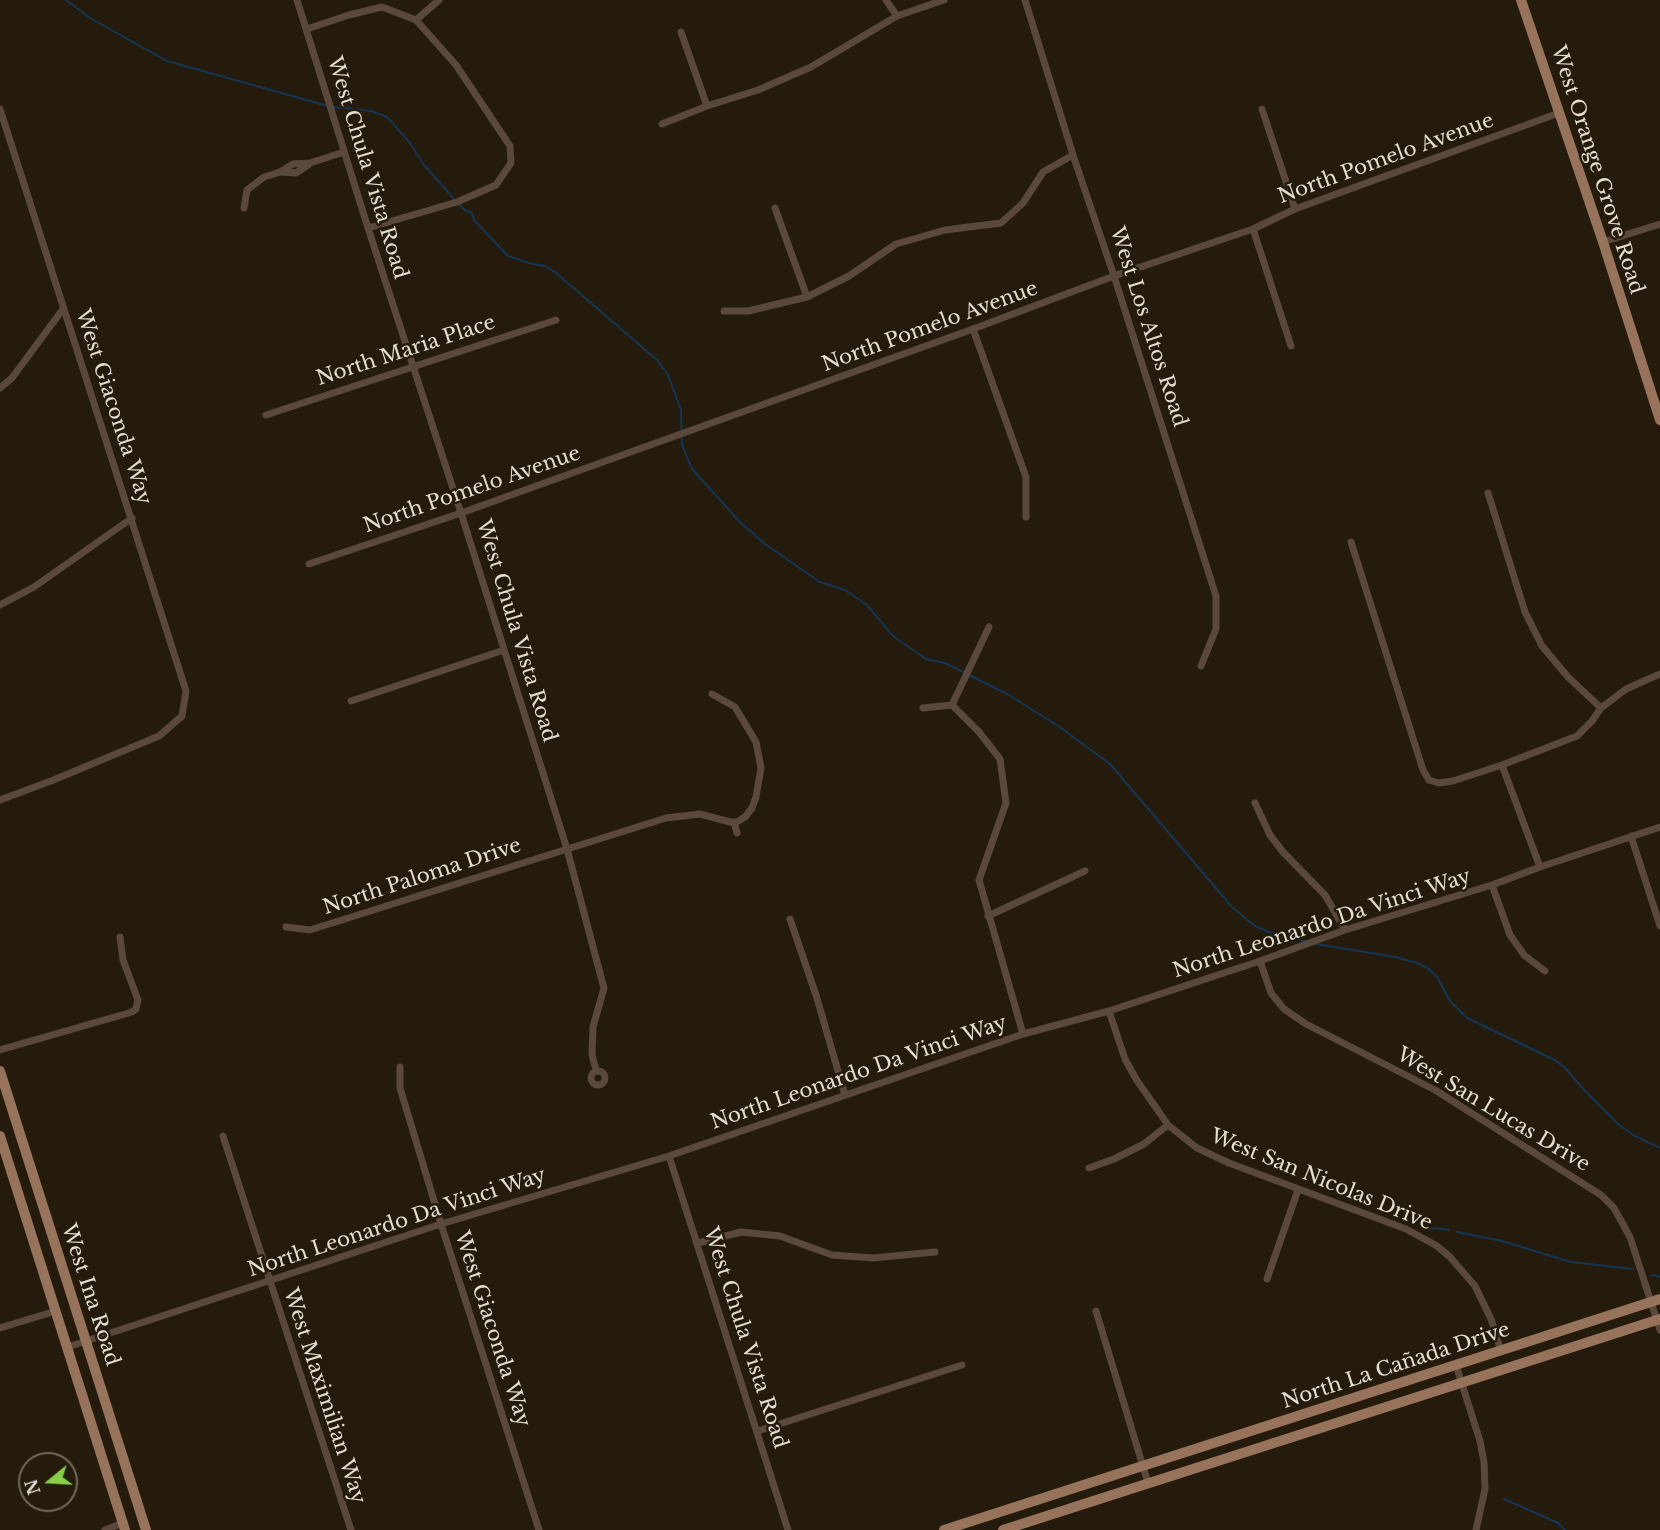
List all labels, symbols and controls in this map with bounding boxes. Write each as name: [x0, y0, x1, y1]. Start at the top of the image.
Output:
street label: West Orange Grove Road: [1545, 43, 1649, 297]
street label: West Chula Vista Road: [322, 54, 412, 282]
street label: North Pomelo Avenue: [1275, 109, 1497, 209]
street label: West Los Altos Road: [1104, 224, 1192, 430]
street label: North Pomelo Avenue: [819, 277, 1041, 377]
street label: West Giaconda Way: [70, 306, 156, 508]
street label: North Maria Place: [314, 311, 498, 391]
street label: North Pomelo Avenue: [360, 442, 584, 538]
street label: West Chula Vista Road: [471, 517, 561, 745]
street label: North Paloma Drive: [320, 834, 524, 920]
street label: North Leonardo Da Vinci Way: [1170, 864, 1474, 984]
street label: North Leonardo Da Vinci Way: [708, 1011, 1010, 1135]
street label: West San Lucas Drive: [1392, 1043, 1594, 1177]
street label: West San Nicolas Drive: [1206, 1124, 1436, 1236]
street label: North Leonardo Da Vinci Way: [245, 1163, 549, 1283]
street label: West Ina Road: [56, 1221, 124, 1369]
street label: West Chula Vista Road: [698, 1224, 792, 1452]
street label: West Giaconda Way: [449, 1228, 535, 1430]
street label: West Maximilian Way: [278, 1285, 370, 1507]
street label: North La Cañada Drive: [1279, 1318, 1513, 1414]
north arrow: [18, 1452, 78, 1512]
text: N: [21, 1477, 45, 1497]

